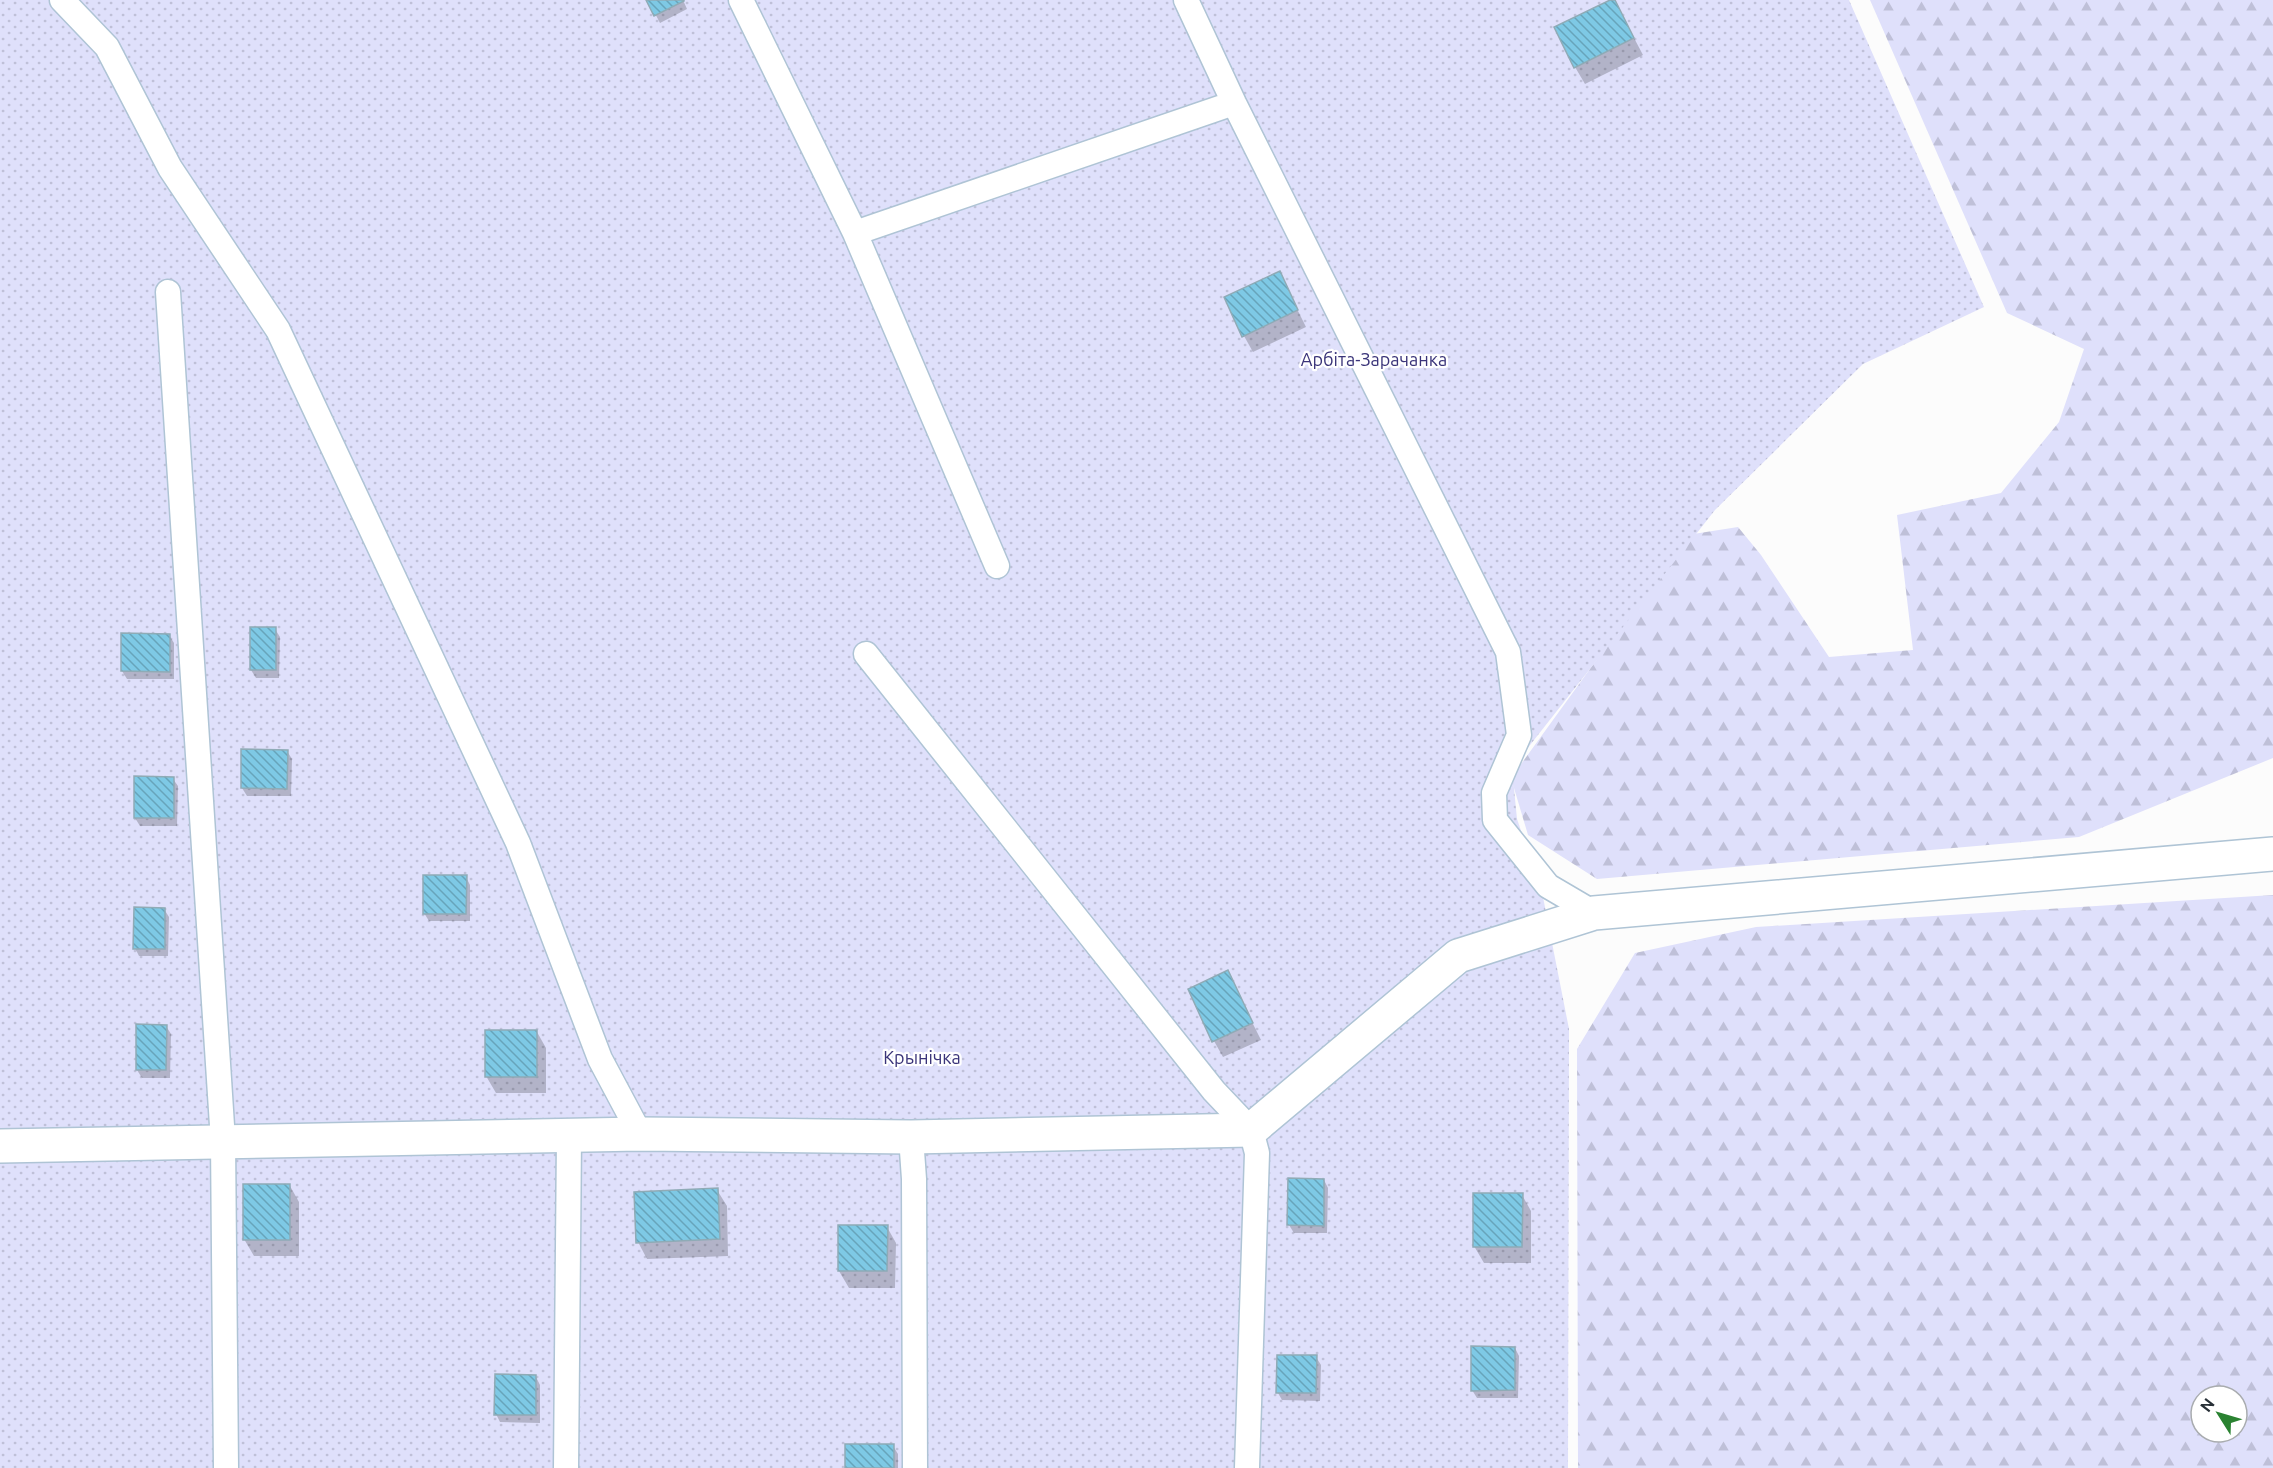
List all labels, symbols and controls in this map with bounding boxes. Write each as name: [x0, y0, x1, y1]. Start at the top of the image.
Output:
park label: Арбіта-Зарачанка: [1301, 349, 1447, 369]
park label: Крынічка: [883, 1047, 961, 1067]
north arrow: [2189, 1384, 2249, 1444]
text: N: [2196, 1395, 2218, 1415]

